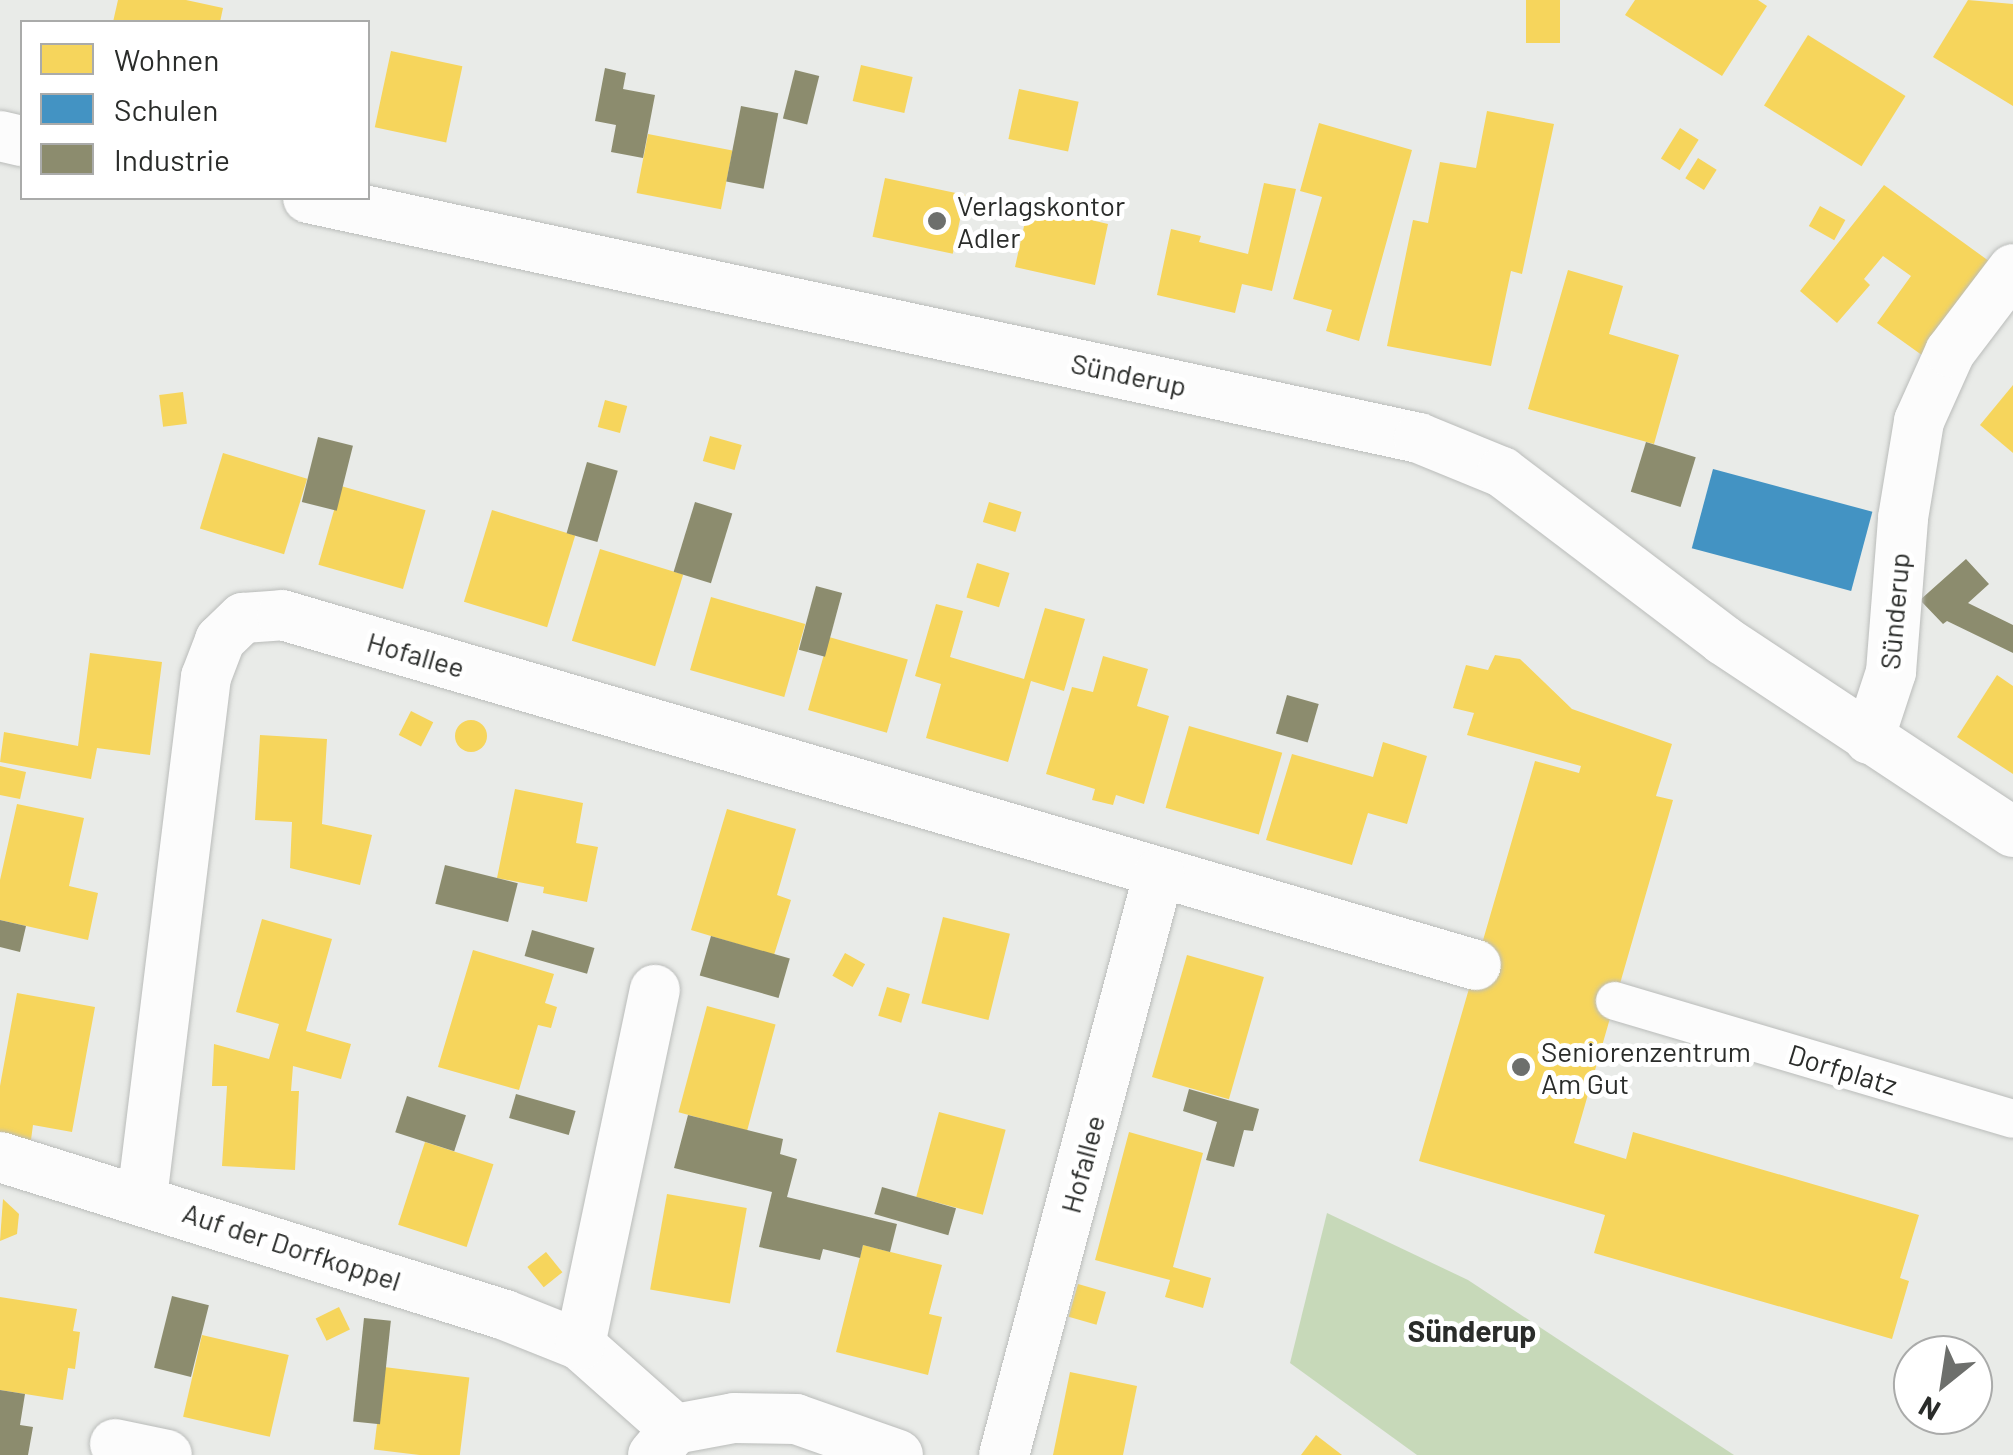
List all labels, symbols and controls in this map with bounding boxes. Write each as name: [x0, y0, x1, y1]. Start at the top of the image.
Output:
legend: [20, 20, 370, 200]
text: Wohnen: [114, 41, 220, 77]
text: Schulen: [114, 91, 218, 127]
text: Industrie: [114, 141, 230, 177]
place label: Verlagskontor Adler: [957, 188, 1125, 254]
marker: Verlagskontor Adler: [926, 210, 948, 232]
street label: Sünderup: [1068, 345, 1190, 403]
street label: Sünderup: [1872, 551, 1916, 671]
street label: Hofallee: [363, 624, 469, 684]
place label: Seniorenzentrum Am Gut: [1541, 1034, 1751, 1100]
street label: Dorfplatz: [1785, 1037, 1901, 1101]
marker: Seniorenzentrum Am Gut: [1510, 1056, 1532, 1078]
street label: Hofallee: [1053, 1111, 1111, 1217]
street label: Auf der Dorfkoppel: [179, 1195, 405, 1297]
district label: Sünderup: [1408, 1312, 1536, 1348]
north arrow: [1893, 1335, 1993, 1435]
text: N: [1912, 1390, 1946, 1429]

